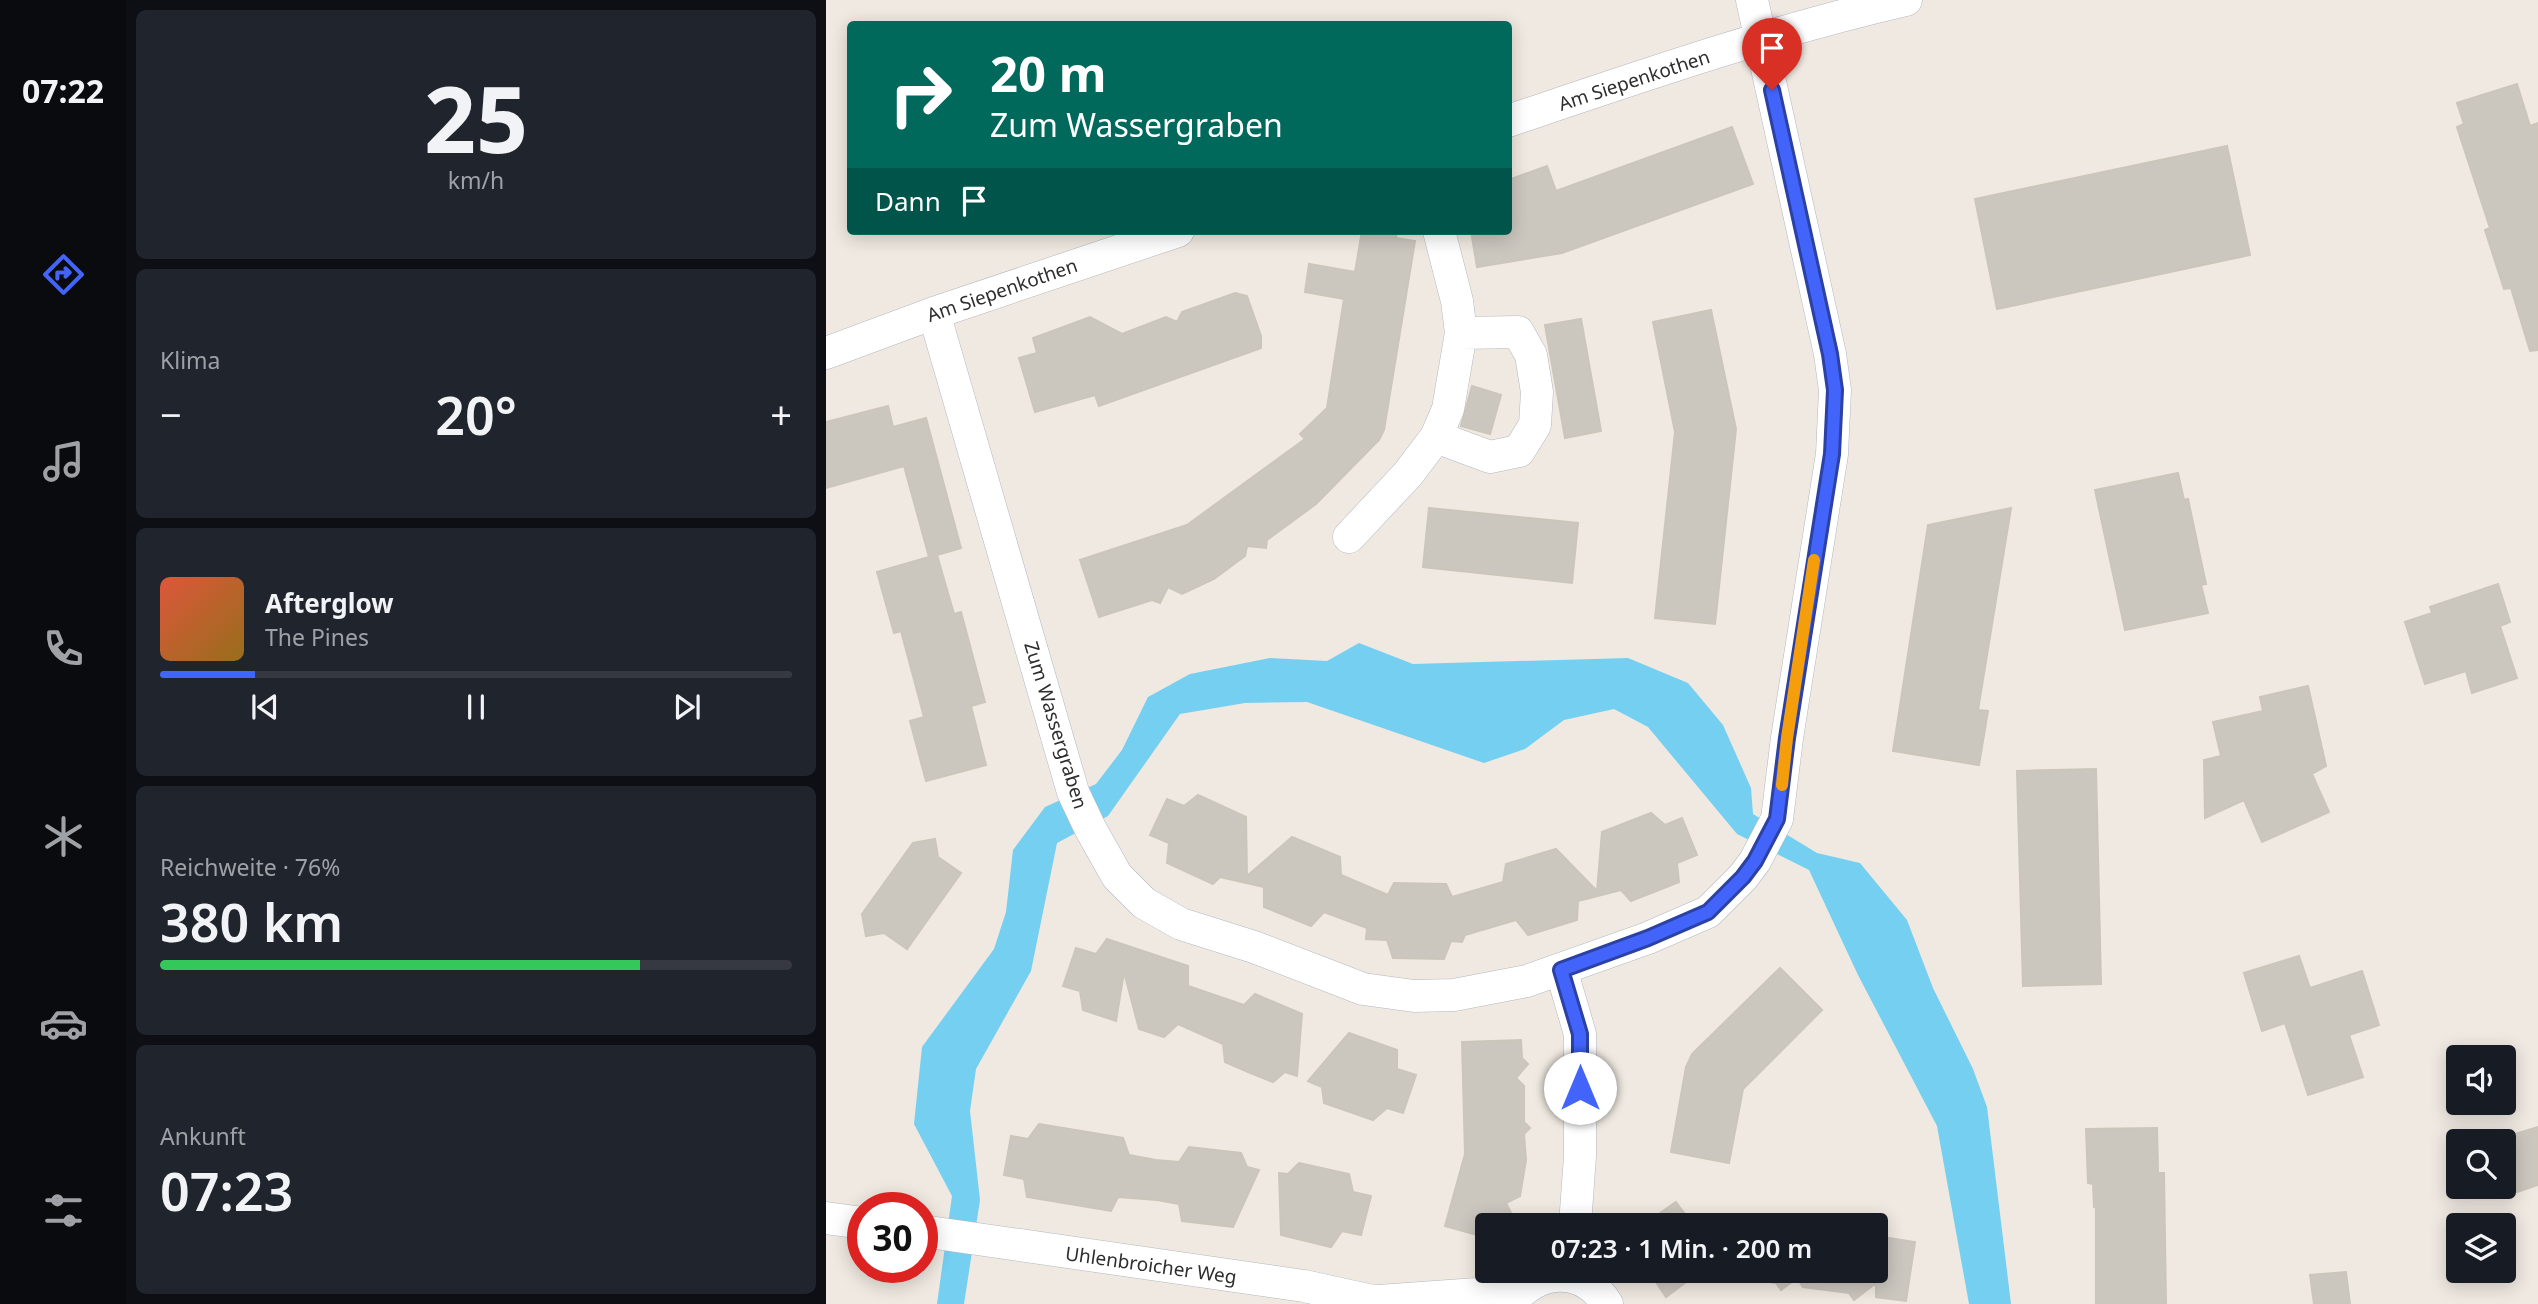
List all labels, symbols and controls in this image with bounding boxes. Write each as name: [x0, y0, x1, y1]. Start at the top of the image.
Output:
pin: [1742, 18, 1802, 90]
icon: arrive: [1753, 29, 1791, 67]
text: 20 m: [990, 40, 1107, 106]
street label: Am Siepenkothen: [1555, 43, 1713, 117]
icon: right: [875, 49, 966, 140]
text: 25: [424, 56, 528, 180]
text: 07:22: [22, 69, 104, 112]
text: Zum Wassergraben: [990, 103, 1283, 146]
text: km/h: [448, 164, 504, 196]
icon: arrive: [955, 182, 993, 220]
text: Dann: [875, 183, 941, 219]
icon: directions: [39, 250, 88, 299]
street label: Am Siepenkothen: [923, 252, 1081, 328]
text: Klima: [160, 344, 221, 376]
text: 20°: [435, 379, 517, 450]
text: −: [160, 388, 182, 440]
text: +: [770, 388, 792, 440]
icon: music: [39, 437, 88, 486]
text: Afterglow: [265, 585, 393, 621]
text: The Pines: [265, 621, 369, 653]
icon: phone: [39, 624, 88, 673]
street label: Zum Wassergraben: [1018, 638, 1094, 812]
icon: previous: [246, 688, 284, 726]
icon: pause: [457, 688, 495, 726]
icon: next: [668, 688, 706, 726]
icon: climate: [39, 812, 88, 861]
text: Reichweite · 76%: [160, 851, 340, 883]
text: 380 km: [160, 886, 343, 957]
icon: car: [39, 999, 88, 1048]
map controls: [2446, 1045, 2516, 1283]
button: sound: [2446, 1045, 2516, 1115]
position arrow: [1543, 1051, 1617, 1125]
text: Ankunft: [160, 1120, 246, 1152]
button: search: [2446, 1129, 2516, 1199]
text: 07:23: [160, 1155, 293, 1226]
icon: filters: [39, 1186, 88, 1235]
speed limit sign: 30: [847, 1192, 938, 1283]
button: layers: [2446, 1213, 2516, 1283]
text: 07:23 · 1 Min. · 200 m: [1551, 1230, 1812, 1266]
street label: Uhlenbroicher Weg: [1064, 1240, 1238, 1290]

